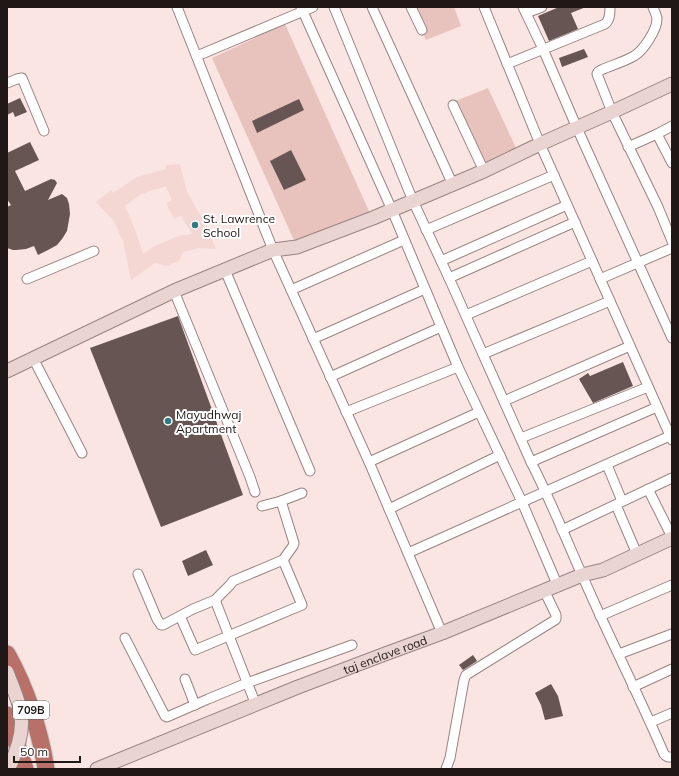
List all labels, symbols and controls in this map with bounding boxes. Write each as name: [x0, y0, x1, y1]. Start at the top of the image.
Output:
place label: St. Lawrence School: [203, 211, 275, 240]
marker: St. Lawrence School: [190, 220, 200, 230]
place label: Mayudhwaj Apartment: [176, 407, 241, 436]
marker: Mayudhwaj Apartment: [163, 416, 173, 426]
street label: taj enclave road: [341, 632, 429, 677]
road number: 709B: [13, 701, 49, 719]
scale bar: [14, 738, 80, 764]
text: 50 m: [20, 744, 48, 759]

